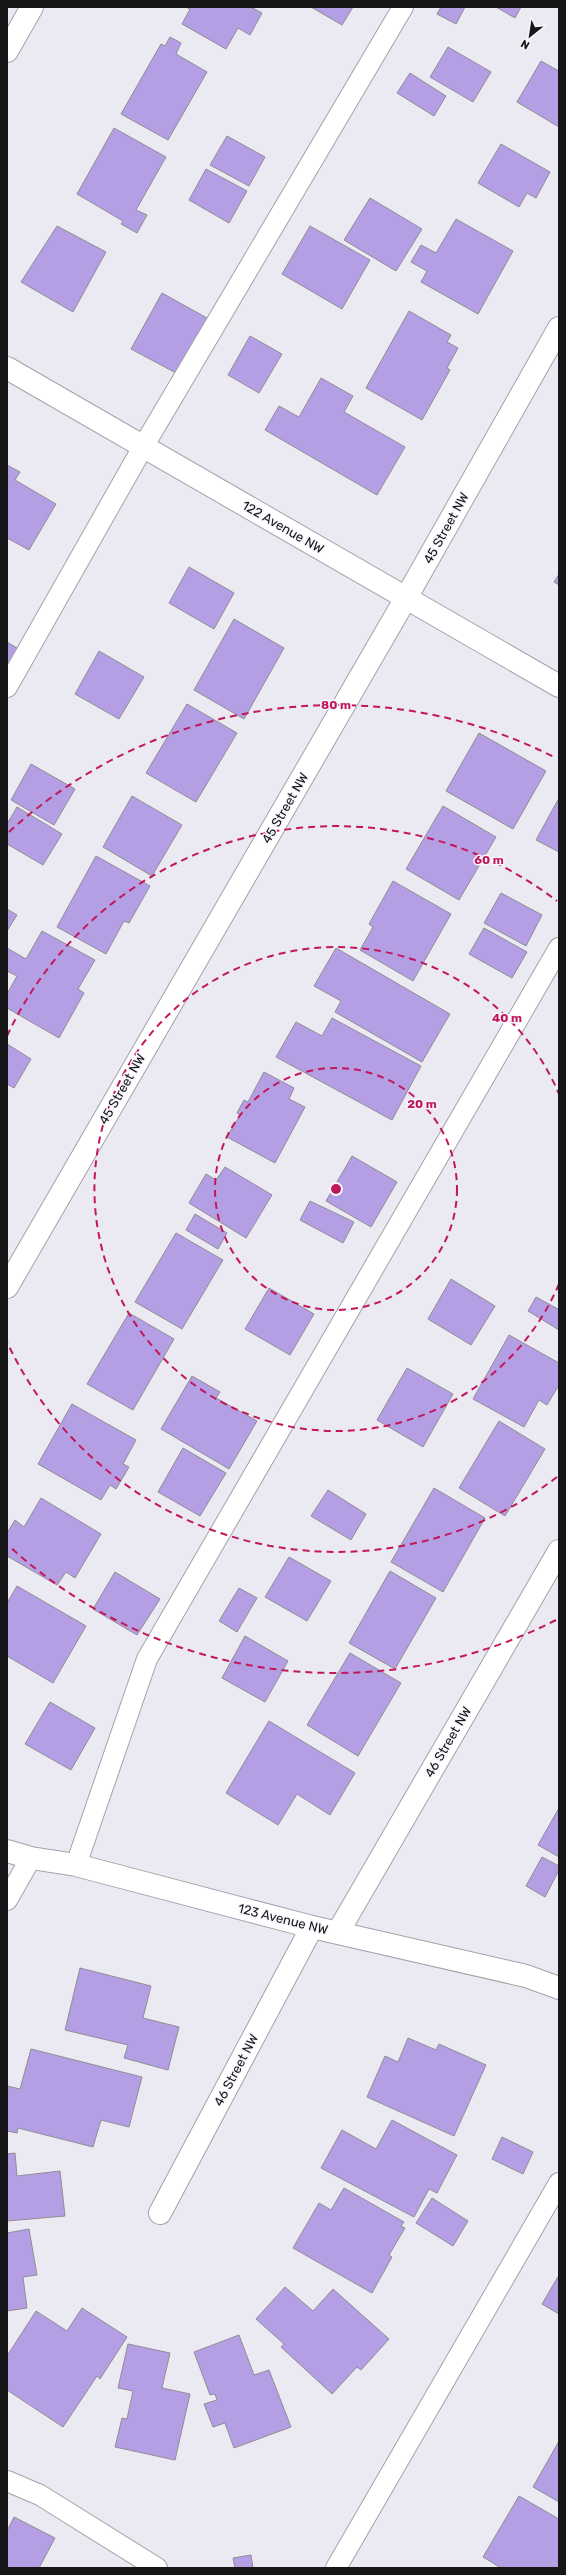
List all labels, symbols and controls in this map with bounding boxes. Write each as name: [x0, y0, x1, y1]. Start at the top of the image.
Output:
north arrow: [510, 16, 550, 56]
text: N: [519, 37, 532, 52]
street label: 45 Street NW: [420, 490, 472, 566]
street label: 122 Avenue NW: [239, 498, 327, 556]
text: 80 m: [321, 698, 351, 712]
street label: 45 Street NW: [259, 770, 311, 846]
text: 60 m: [474, 853, 504, 867]
text: 40 m: [492, 1011, 522, 1025]
street label: 45 Street NW: [96, 1051, 148, 1127]
text: 20 m: [407, 1097, 437, 1111]
centre of rings: [329, 1182, 343, 1196]
street label: 46 Street NW: [422, 1704, 474, 1780]
street label: 123 Avenue NW: [237, 1901, 329, 1937]
street label: 46 Street NW: [211, 2031, 261, 2109]

